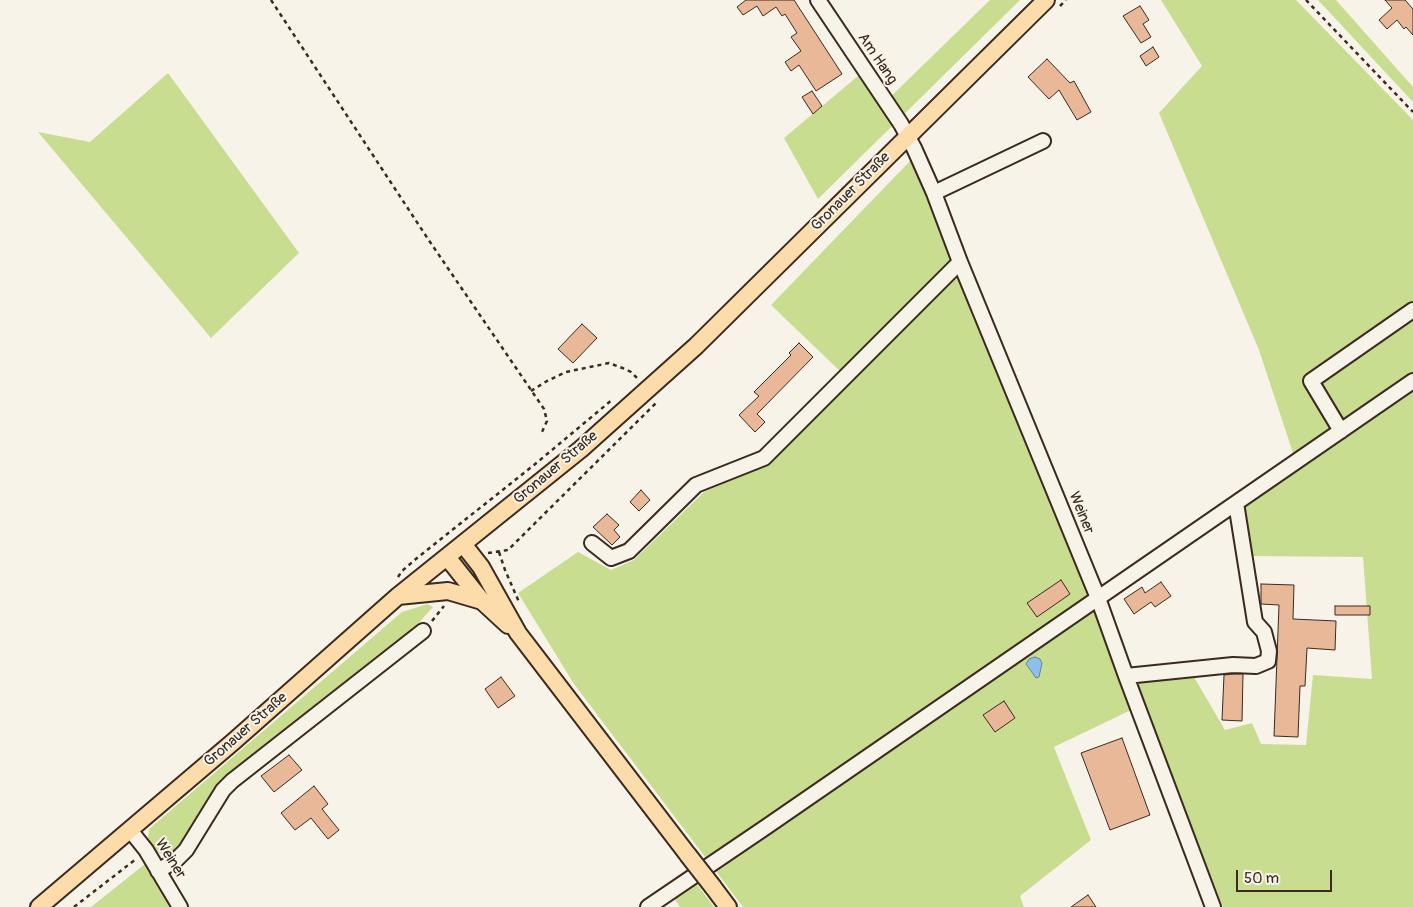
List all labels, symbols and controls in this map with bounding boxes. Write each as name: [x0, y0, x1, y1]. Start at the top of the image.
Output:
street label: Am Hang: [853, 30, 901, 88]
street label: Gronauer Straße: [808, 149, 894, 235]
street label: Gronauer Straße: [510, 428, 602, 508]
street label: Weiner: [1064, 489, 1098, 537]
street label: Gronauer Straße: [201, 689, 291, 771]
street label: Weiner: [151, 836, 189, 882]
scale bar: [1238, 860, 1334, 892]
text: 50 m: [1244, 869, 1279, 888]

